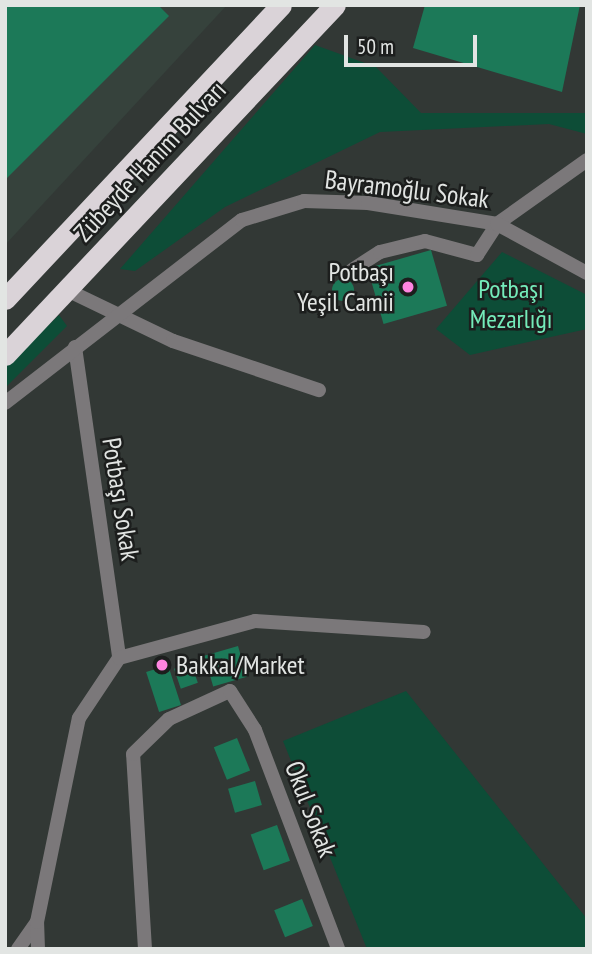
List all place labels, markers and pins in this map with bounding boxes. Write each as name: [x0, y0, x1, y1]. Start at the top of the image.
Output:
place label: Potbaşı Yeşil Camii: [297, 256, 394, 318]
marker: Potbaşı Yeşil Camii: [400, 279, 416, 295]
place label: Bakkal/Market: [176, 649, 305, 681]
marker: Bakkal/Market: [154, 657, 170, 673]

